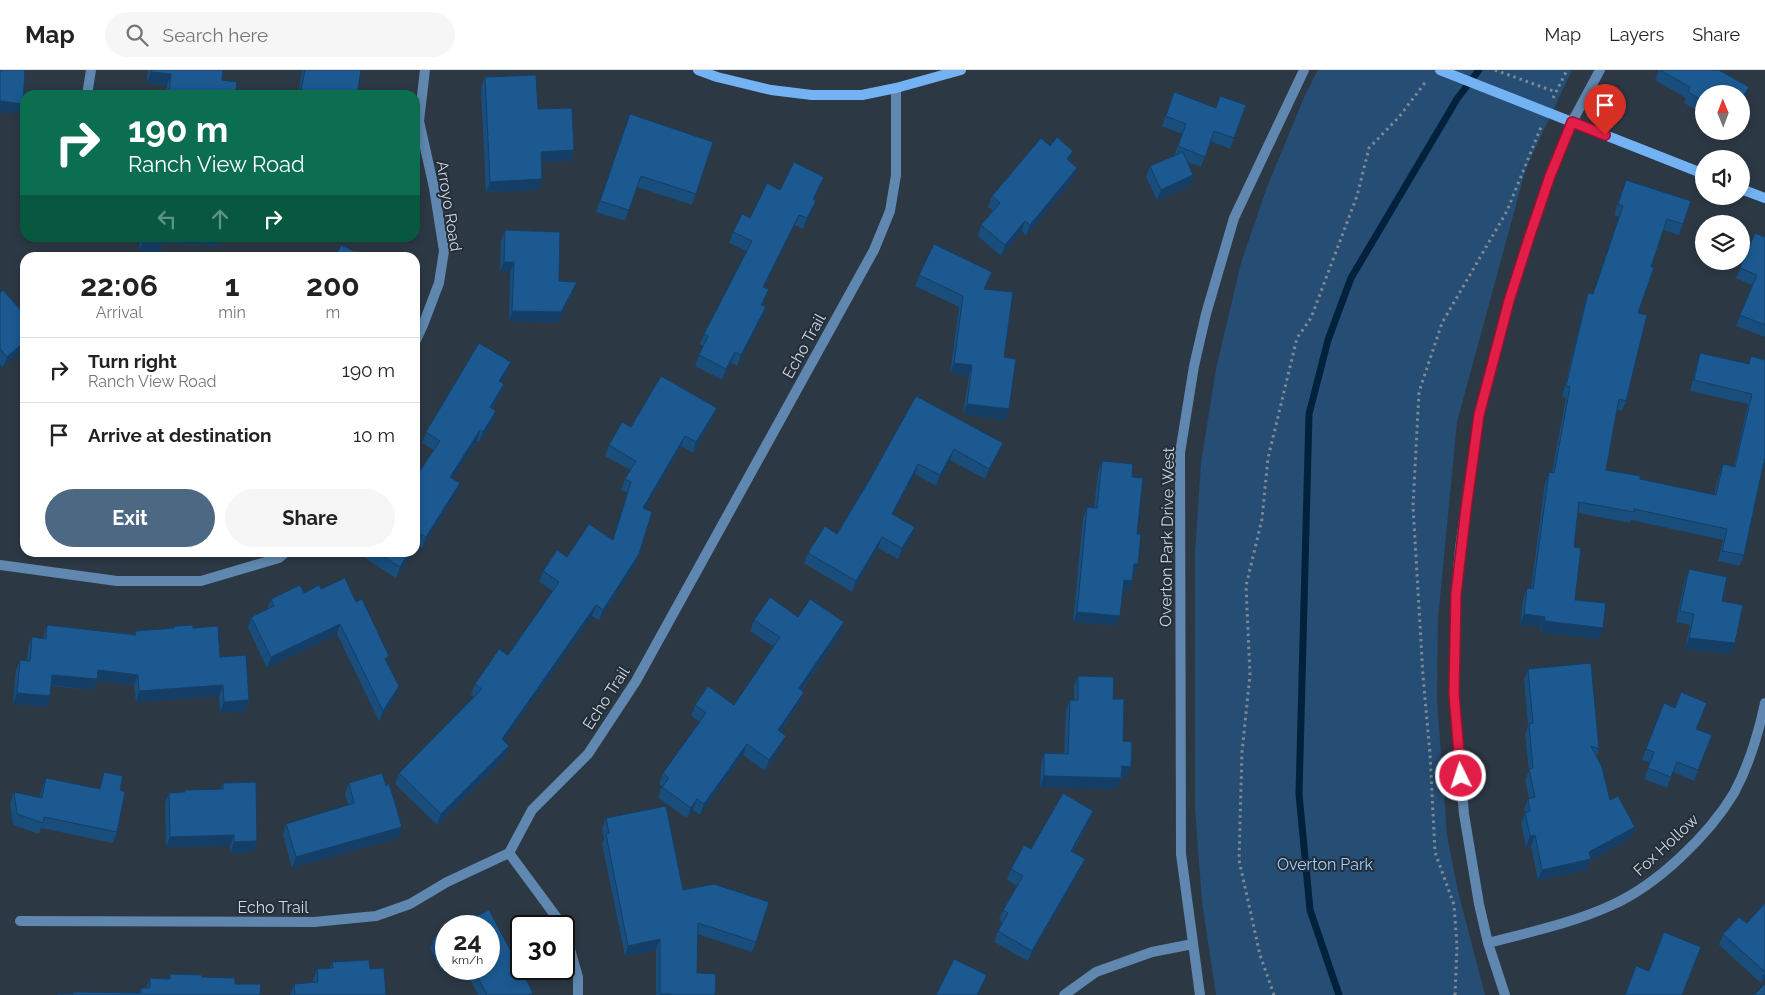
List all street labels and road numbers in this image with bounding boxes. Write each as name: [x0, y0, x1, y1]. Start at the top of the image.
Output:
street label: Arroyo Road: [432, 159, 466, 253]
street label: Echo Trail: [778, 310, 830, 382]
street label: Overton Park Drive West: [1156, 446, 1178, 627]
street label: Echo Trail: [579, 662, 634, 733]
street label: Fox Hollow: [1629, 810, 1703, 880]
street label: Echo Trail: [237, 898, 309, 917]

